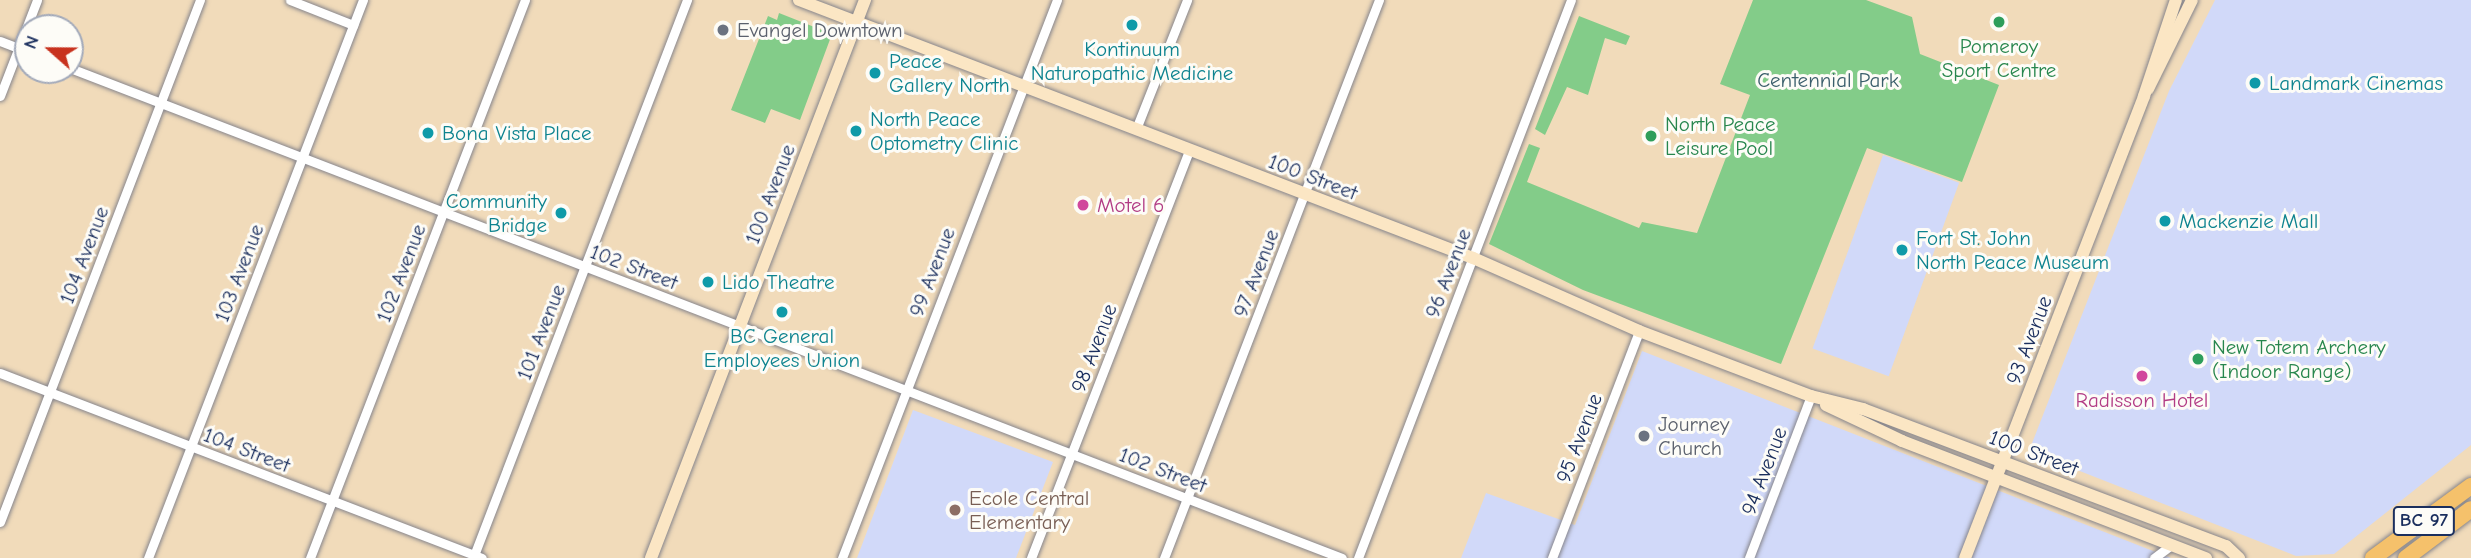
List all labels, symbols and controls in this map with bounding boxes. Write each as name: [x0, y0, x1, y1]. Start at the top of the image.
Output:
north arrow: [14, 14, 84, 84]
marker: Pomeroy Sport Centre: [1991, 14, 2007, 30]
place label: Evangel Downtown: [737, 17, 903, 43]
marker: Kontinuum Naturopathic Medicine: [1124, 17, 1140, 33]
marker: Evangel Downtown: [715, 22, 731, 38]
text: N: [19, 32, 44, 52]
place label: Pomeroy Sport Centre: [1942, 33, 2056, 83]
place label: Kontinuum Naturopathic Medicine: [1031, 36, 1233, 86]
place label: Peace Gallery North: [889, 48, 1010, 98]
marker: Peace Gallery North: [867, 65, 883, 81]
park label: Centennial Park: [1757, 67, 1899, 93]
place label: Landmark Cinemas: [2269, 70, 2443, 96]
marker: Landmark Cinemas: [2247, 75, 2263, 91]
place label: North Peace Optometry Clinic: [870, 106, 1018, 156]
place label: North Peace Leisure Pool: [1665, 111, 1775, 161]
place label: Bona Vista Place: [442, 120, 591, 146]
marker: North Peace Optometry Clinic: [848, 123, 864, 139]
marker: Bona Vista Place: [420, 125, 436, 141]
marker: North Peace Leisure Pool: [1643, 128, 1659, 144]
street label: 100 Avenue: [739, 141, 801, 247]
street label: 100 Street: [1265, 148, 1361, 206]
place label: Community Bridge: [446, 188, 547, 238]
place label: Motel 6: [1097, 192, 1164, 218]
marker: Motel 6: [1075, 197, 1091, 213]
street label: 104 Avenue: [54, 203, 114, 307]
marker: Community Bridge: [553, 205, 569, 221]
place label: Mackenzie Mall: [2179, 208, 2318, 234]
marker: Mackenzie Mall: [2157, 213, 2173, 229]
street label: 102 Avenue: [371, 220, 431, 326]
street label: 103 Avenue: [209, 221, 269, 325]
street label: 99 Avenue: [904, 224, 960, 320]
street label: 96 Avenue: [1419, 225, 1477, 321]
place label: Fort St. John North Peace Museum: [1916, 225, 2109, 275]
street label: 97 Avenue: [1228, 226, 1284, 320]
street label: 102 Street: [587, 239, 681, 295]
marker: Fort St. John North Peace Museum: [1894, 242, 1910, 258]
place label: Lido Theatre: [722, 269, 835, 295]
marker: Lido Theatre: [700, 274, 716, 290]
street label: 101 Avenue: [511, 281, 571, 383]
street label: 93 Avenue: [2001, 292, 2057, 388]
street label: 98 Avenue: [1066, 300, 1122, 396]
marker: BC General Employees Union: [774, 304, 790, 320]
place label: BC General Employees Union: [704, 323, 860, 373]
place label: New Totem Archery (Indoor Range): [2212, 334, 2386, 384]
marker: New Totem Archery (Indoor Range): [2190, 351, 2206, 367]
marker: Radisson Hotel: [2134, 368, 2150, 384]
place label: Radisson Hotel: [2076, 387, 2208, 413]
street label: 95 Avenue: [1550, 390, 1608, 486]
place label: Journey Church: [1658, 411, 1729, 461]
street label: 104 Street: [200, 422, 294, 478]
street label: 94 Avenue: [1736, 423, 1792, 519]
street label: 100 Street: [1986, 424, 2082, 482]
marker: Journey Church: [1636, 428, 1652, 444]
street label: 102 Street: [1116, 442, 1210, 498]
place label: Ecole Central Elementary: [969, 485, 1089, 535]
marker: Ecole Central Elementary: [947, 502, 963, 518]
road number: BC 97: [2392, 506, 2456, 536]

